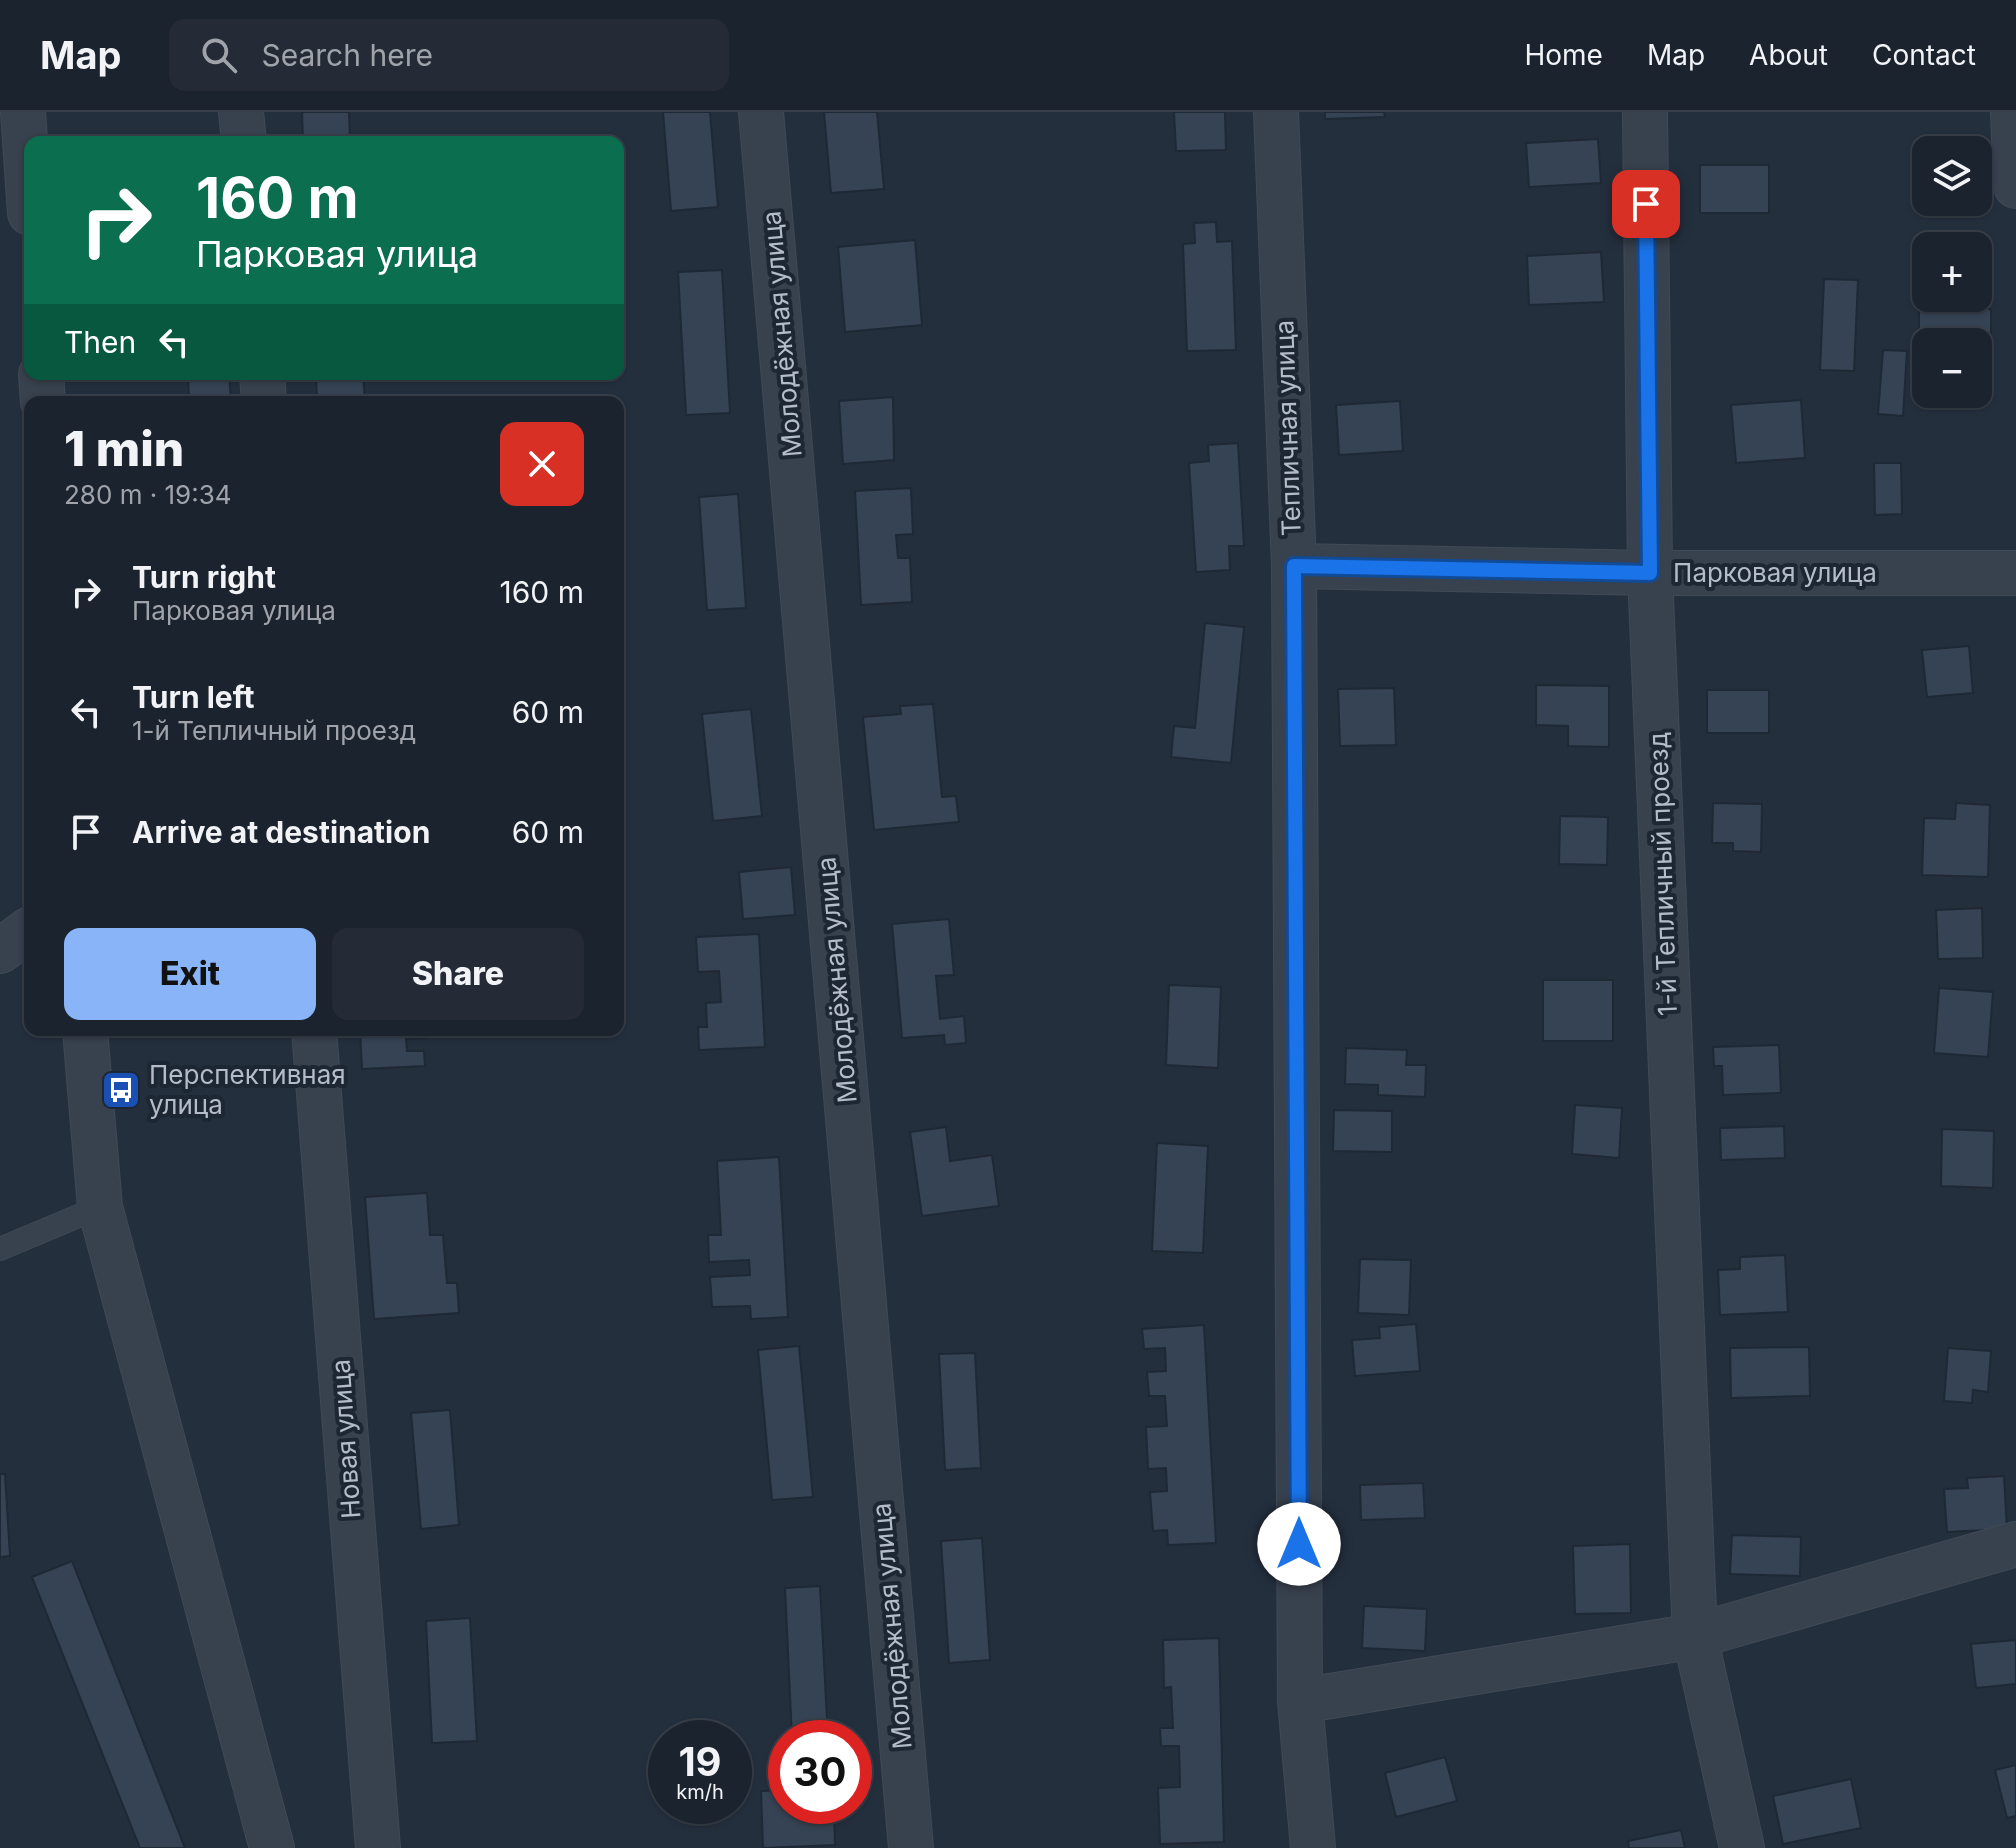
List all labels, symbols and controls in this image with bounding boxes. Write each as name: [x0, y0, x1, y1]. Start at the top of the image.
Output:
search box: [169, 19, 729, 91]
text: Map: [40, 32, 121, 78]
icon: search: [197, 33, 241, 77]
text: Search here: [261, 37, 433, 73]
text: Home: [1524, 38, 1603, 72]
text: Map: [1647, 38, 1705, 72]
text: About: [1749, 38, 1828, 72]
text: Contact: [1872, 38, 1976, 72]
map controls: [1912, 136, 1992, 408]
button: layers: [1912, 136, 1992, 216]
text: 160 m: [196, 164, 359, 232]
icon: right: [64, 168, 168, 272]
pin: [1612, 170, 1680, 238]
icon: arrive: [1624, 182, 1668, 226]
street label: Молодёжная улица: [755, 210, 808, 459]
text: Парковая улица: [196, 232, 478, 276]
button: +: [1912, 232, 1992, 312]
street label: Тепличная улица: [1268, 319, 1307, 537]
icon: left: [152, 320, 196, 364]
text: Then: [64, 324, 136, 360]
button: −: [1912, 328, 1992, 408]
text: 1 min: [64, 419, 184, 478]
button: close: [500, 422, 584, 506]
text: 280 m · 19:34: [64, 479, 232, 510]
street label: Парковая улица: [1673, 557, 1877, 588]
text: Turn right: [132, 559, 276, 595]
icon: right: [64, 570, 108, 614]
text: 160 m: [500, 574, 584, 610]
text: Парковая улица: [132, 595, 336, 626]
text: Turn left: [132, 679, 254, 715]
icon: left: [64, 690, 108, 734]
text: 60 m: [512, 694, 584, 730]
text: 1-й Тепличный проезд: [132, 715, 416, 746]
street label: 1-й Тепличный проезд: [1642, 732, 1683, 1017]
icon: arrive: [64, 810, 108, 854]
text: Arrive at destination: [132, 814, 430, 850]
text: 60 m: [512, 814, 584, 850]
street label: Молодёжная улица: [810, 856, 863, 1105]
button: Exit: [64, 928, 316, 1020]
button: Share: [332, 928, 584, 1020]
place label: Перспективная улица: [149, 1059, 346, 1120]
bus stop icon: Перспективная улица: [100, 1069, 142, 1111]
street label: Новая улица: [324, 1358, 367, 1520]
street label: Молодёжная улица: [865, 1502, 918, 1751]
position arrow: [1257, 1502, 1341, 1586]
speed limit sign: 30: [768, 1720, 872, 1824]
text: 19: [678, 1737, 722, 1786]
text: km/h: [676, 1780, 724, 1804]

